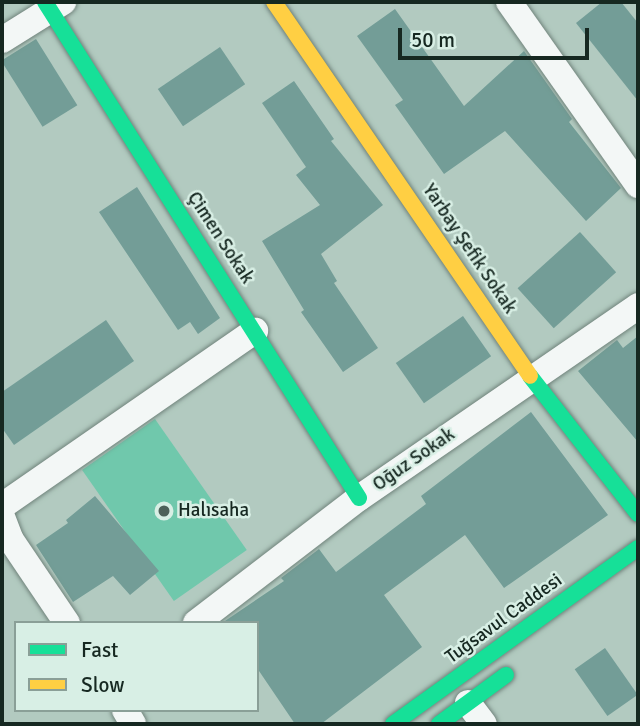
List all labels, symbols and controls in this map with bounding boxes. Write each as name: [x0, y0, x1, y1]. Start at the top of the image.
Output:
scale bar: [402, 14, 593, 58]
text: 50 m: [411, 27, 455, 53]
street label: Yarbay Şefik Sokak: [417, 180, 521, 318]
street label: Çimen Sokak: [182, 188, 258, 288]
street label: Oğuz Sokak: [369, 423, 459, 497]
place label: Halısaha: [178, 500, 249, 522]
marker: Halısaha: [156, 503, 172, 519]
street label: Tuğsavul Caddesi: [441, 569, 567, 669]
legend: [14, 621, 259, 712]
text: Fast: [81, 637, 118, 663]
text: Slow: [81, 672, 125, 698]

